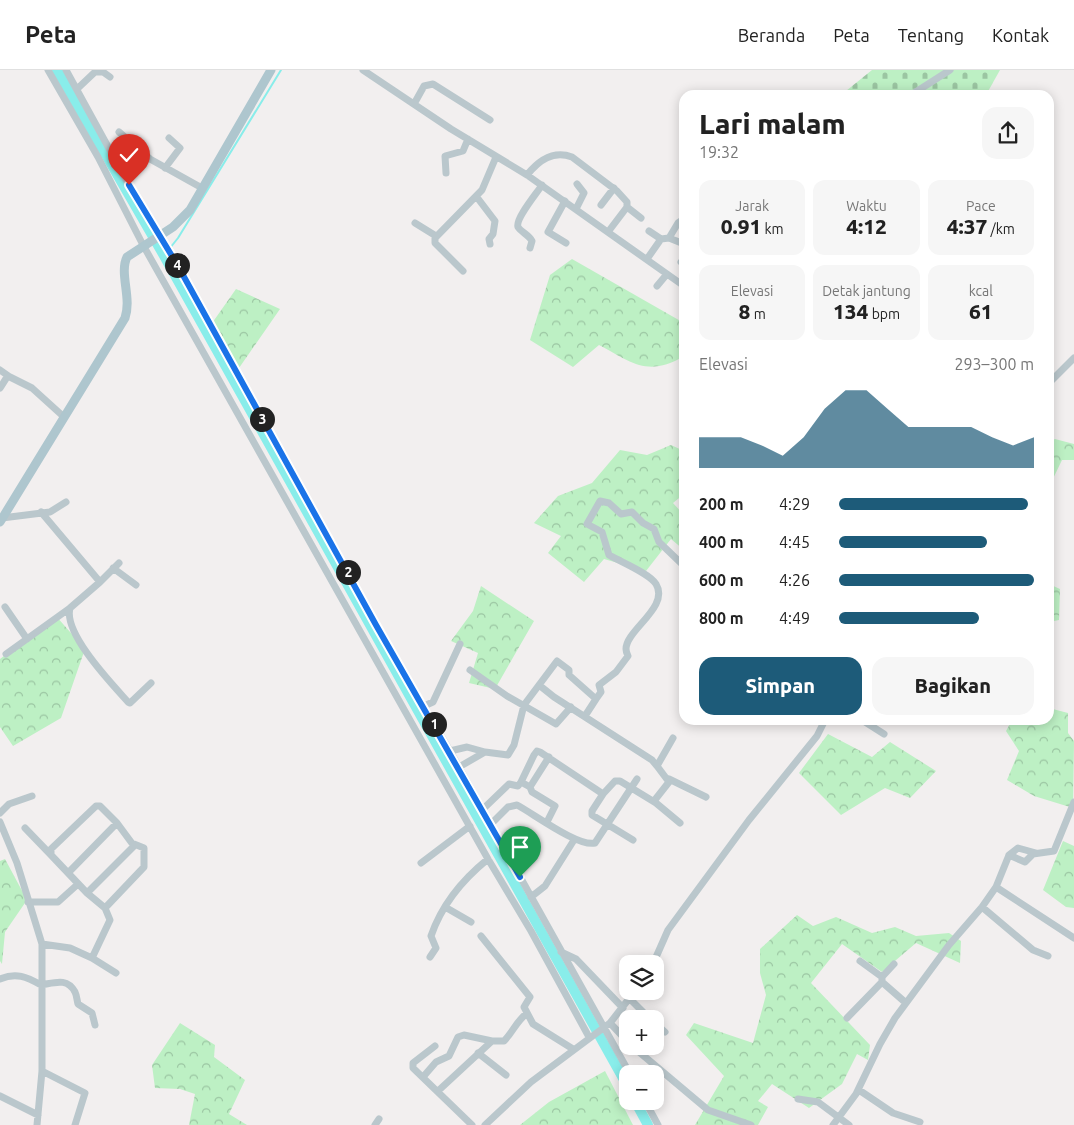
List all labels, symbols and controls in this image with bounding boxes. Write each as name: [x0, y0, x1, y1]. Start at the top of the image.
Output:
text: Peta: [25, 21, 77, 48]
text: Beranda: [738, 25, 805, 45]
text: Peta: [833, 25, 870, 45]
text: Tentang: [898, 25, 964, 45]
text: Kontak: [992, 25, 1049, 45]
button: share: [982, 107, 1034, 159]
text: Lari malam: [699, 108, 846, 139]
pin: [108, 134, 150, 185]
icon: check: [115, 141, 143, 169]
text: 19:32: [699, 143, 739, 161]
text: Jarak: [735, 198, 769, 214]
text: Waktu: [846, 198, 887, 214]
text: Pace: [966, 198, 996, 214]
text: 0.91: [721, 214, 761, 238]
text: 4:12: [846, 214, 887, 238]
text: 4:37: [947, 214, 987, 238]
text: km: [761, 221, 784, 237]
text: /km: [987, 221, 1015, 237]
pin: 4: [164, 252, 190, 278]
text: 4: [174, 257, 181, 273]
text: Elevasi: [731, 283, 774, 299]
text: Detak jantung: [822, 283, 911, 299]
text: kcal: [969, 283, 993, 299]
text: 8: [739, 299, 750, 323]
text: 134: [833, 299, 868, 323]
text: 61: [969, 299, 993, 323]
text: m: [750, 306, 766, 322]
text: bpm: [868, 306, 900, 322]
text: Elevasi: [699, 355, 748, 373]
text: 293–300 m: [954, 355, 1034, 373]
pin: 3: [250, 406, 274, 432]
text: 3: [259, 411, 266, 427]
text: 200 m: [699, 495, 744, 513]
text: 4:29: [779, 495, 810, 513]
text: 400 m: [699, 533, 744, 551]
text: 4:45: [779, 533, 810, 551]
pin: 2: [336, 560, 360, 584]
text: 2: [345, 564, 352, 580]
text: 600 m: [699, 571, 744, 589]
text: 4:26: [779, 571, 810, 589]
text: 800 m: [699, 609, 744, 627]
text: 4:49: [779, 609, 810, 627]
button: Simpan: [699, 657, 862, 715]
button: Bagikan: [872, 657, 1034, 715]
pin: 1: [422, 712, 446, 736]
text: 1: [431, 716, 438, 732]
pin: [499, 826, 541, 877]
icon: arrive: [506, 833, 534, 861]
map controls: [619, 955, 664, 1110]
button: layers: [619, 955, 664, 1000]
button: +: [619, 1010, 664, 1055]
button: −: [619, 1065, 664, 1110]

